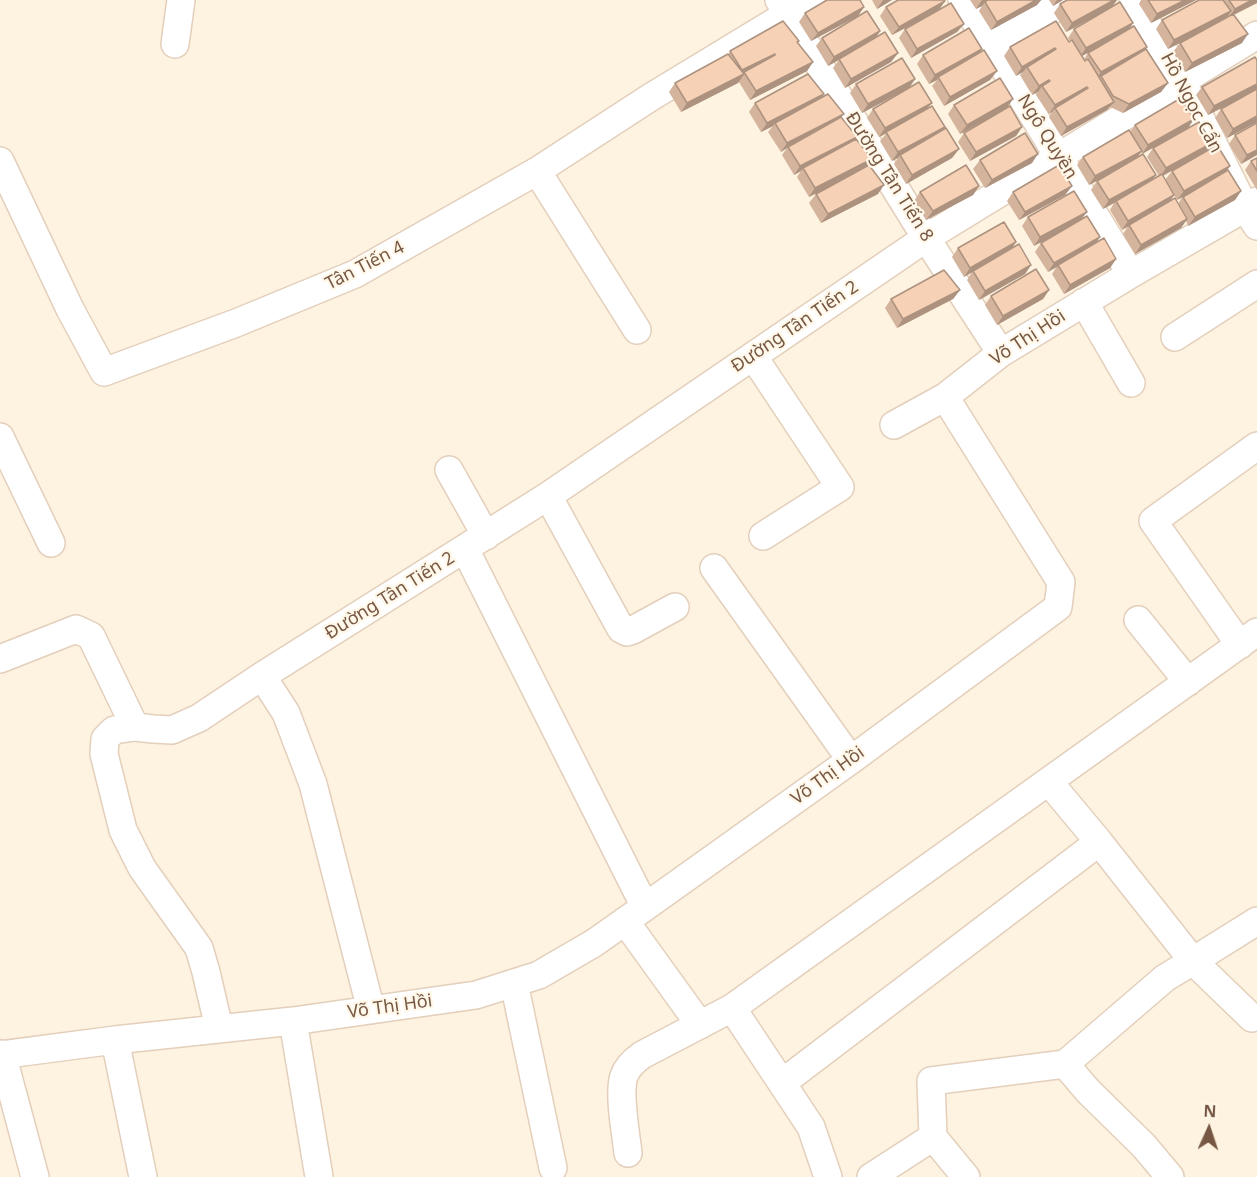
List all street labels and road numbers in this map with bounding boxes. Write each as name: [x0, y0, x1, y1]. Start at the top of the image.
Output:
street label: Hồ Ngọc Cẩn: [1156, 49, 1226, 157]
street label: Ngô Quyền: [1012, 91, 1082, 183]
street label: Đường Tân Tiến 8: [840, 108, 938, 246]
street label: Tân Tiến 4: [322, 237, 408, 295]
street label: Đường Tân Tiến 2: [727, 276, 863, 378]
street label: Võ Thị Hồi: [986, 306, 1070, 370]
street label: Đường Tân Tiến 2: [321, 547, 459, 645]
street label: Võ Thị Hồi: [787, 742, 869, 810]
street label: Võ Thị Hồi: [346, 990, 434, 1024]

